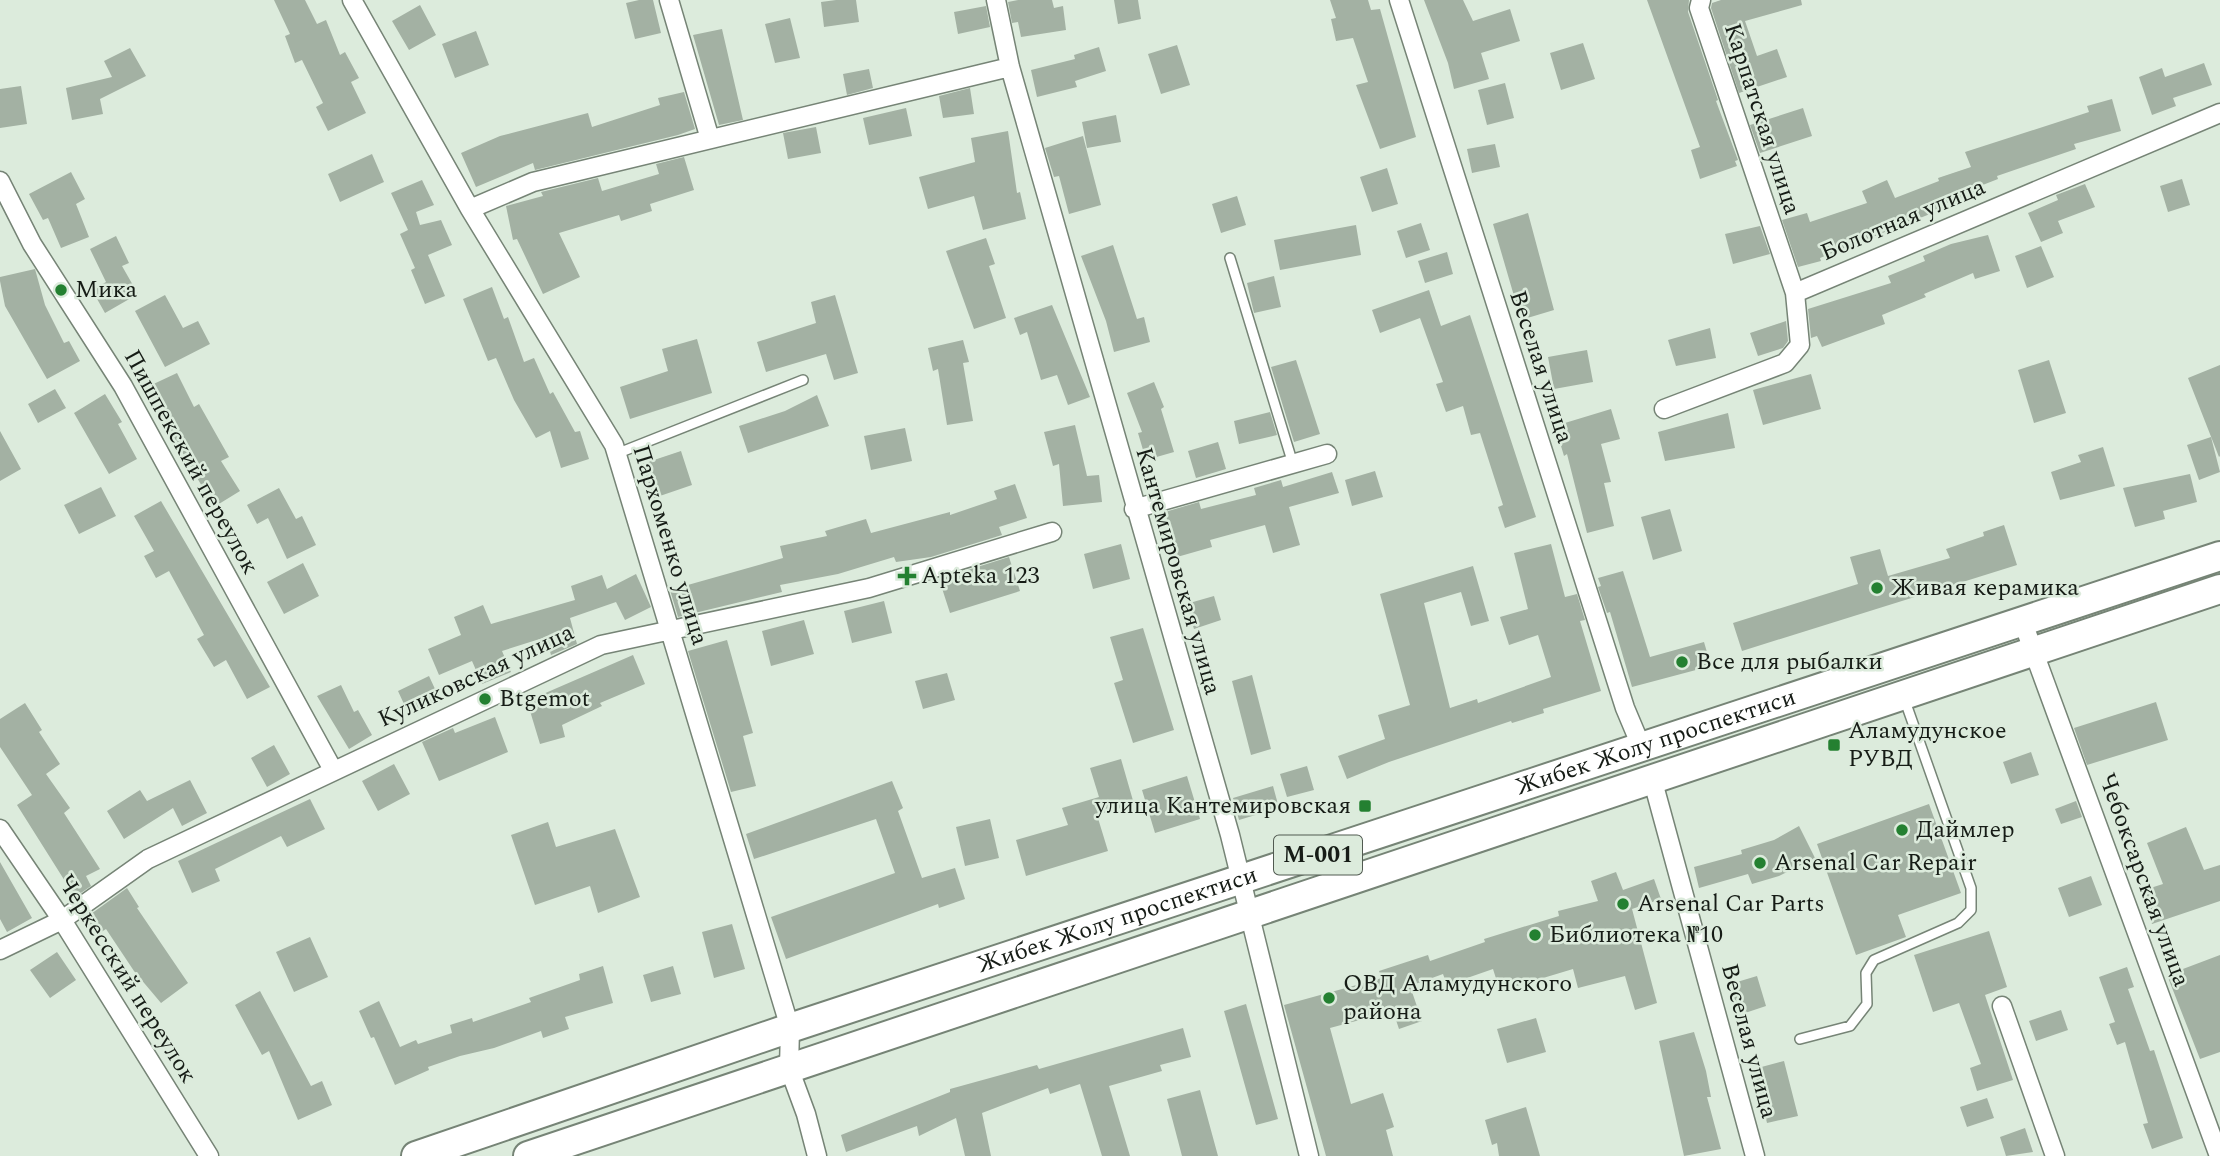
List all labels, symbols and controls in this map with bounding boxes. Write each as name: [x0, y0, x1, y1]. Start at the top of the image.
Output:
street label: Карпатская улица: [1714, 19, 1810, 220]
street label: Болотная улица: [1815, 169, 1991, 271]
place label: Мика: [75, 272, 137, 308]
marker: Мика: [53, 282, 69, 298]
street label: Веселая улица: [1499, 286, 1583, 448]
street label: Пишпекский переулок: [114, 343, 268, 581]
street label: Пархоменко улица: [622, 440, 718, 650]
street label: Кантемировская улица: [1125, 443, 1231, 699]
place label: Apteka 123: [921, 558, 1040, 594]
marker: Apteka 123: [899, 568, 915, 584]
place label: Живая керамика: [1891, 570, 2079, 606]
marker: Живая керамика: [1869, 580, 1885, 596]
street label: Куликовская улица: [372, 615, 580, 737]
place label: Все для рыбалки: [1696, 644, 1883, 680]
marker: Все для рыбалки: [1674, 654, 1690, 670]
street label: Жибек Жолу проспектиси: [1511, 679, 1801, 805]
place label: Btgemot: [499, 681, 590, 717]
marker: Btgemot: [477, 691, 493, 707]
place label: Аламудунское РУВД: [1848, 713, 2007, 777]
marker: Аламудунское РУВД: [1826, 737, 1842, 753]
street label: Чебоксарская улица: [2089, 768, 2199, 992]
place label: улица Кантемировская: [1094, 788, 1351, 824]
marker: улица Кантемировская: [1357, 798, 1373, 814]
place label: Даймлер: [1916, 812, 2015, 848]
marker: Даймлер: [1894, 822, 1910, 838]
road number: М-001: [1274, 835, 1362, 874]
place label: Arsenal Car Repair: [1774, 845, 1977, 881]
marker: Arsenal Car Repair: [1752, 855, 1768, 871]
street label: Жибек Жолу проспектиси: [972, 857, 1262, 983]
street label: Черкесский переулок: [48, 868, 206, 1090]
place label: Arsenal Car Parts: [1637, 886, 1825, 922]
marker: Arsenal Car Parts: [1615, 896, 1631, 912]
place label: Библиотека №10: [1549, 917, 1723, 953]
marker: Библиотека №10: [1527, 927, 1543, 943]
street label: Веселая улица: [1711, 960, 1787, 1123]
place label: ОВД Аламудунского района: [1343, 966, 1572, 1030]
marker: ОВД Аламудунского района: [1321, 990, 1337, 1006]

